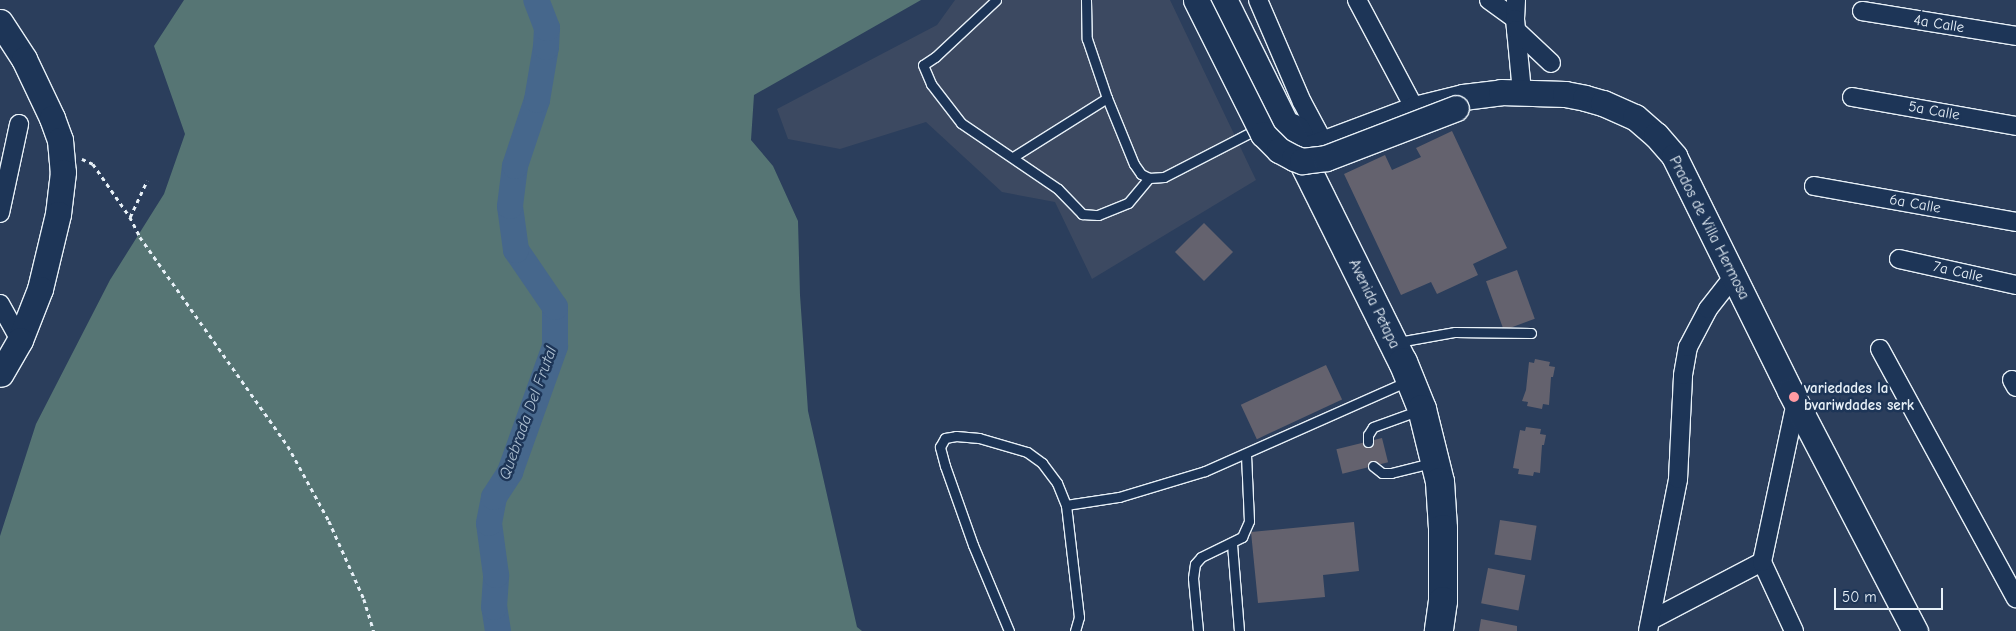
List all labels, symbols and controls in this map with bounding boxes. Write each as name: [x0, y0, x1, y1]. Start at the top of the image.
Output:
street label: 4a Calle: [1912, 11, 1966, 37]
street label: 5a Calle: [1907, 98, 1961, 124]
street label: Prados de Villa Hermosa: [1665, 153, 1753, 303]
street label: 6a Calle: [1888, 191, 1942, 217]
street label: Avenida Petapa: [1345, 256, 1403, 352]
street label: 7a Calle: [1931, 258, 1985, 286]
water label: Quebrada Del Frutal: [495, 344, 561, 482]
place label: variedades la bvariwdades serk: [1804, 379, 1914, 414]
marker: variedades la bvariwdades serk: [1788, 391, 1800, 403]
scale bar: [1836, 578, 1945, 610]
text: 50 m: [1842, 588, 1877, 606]

